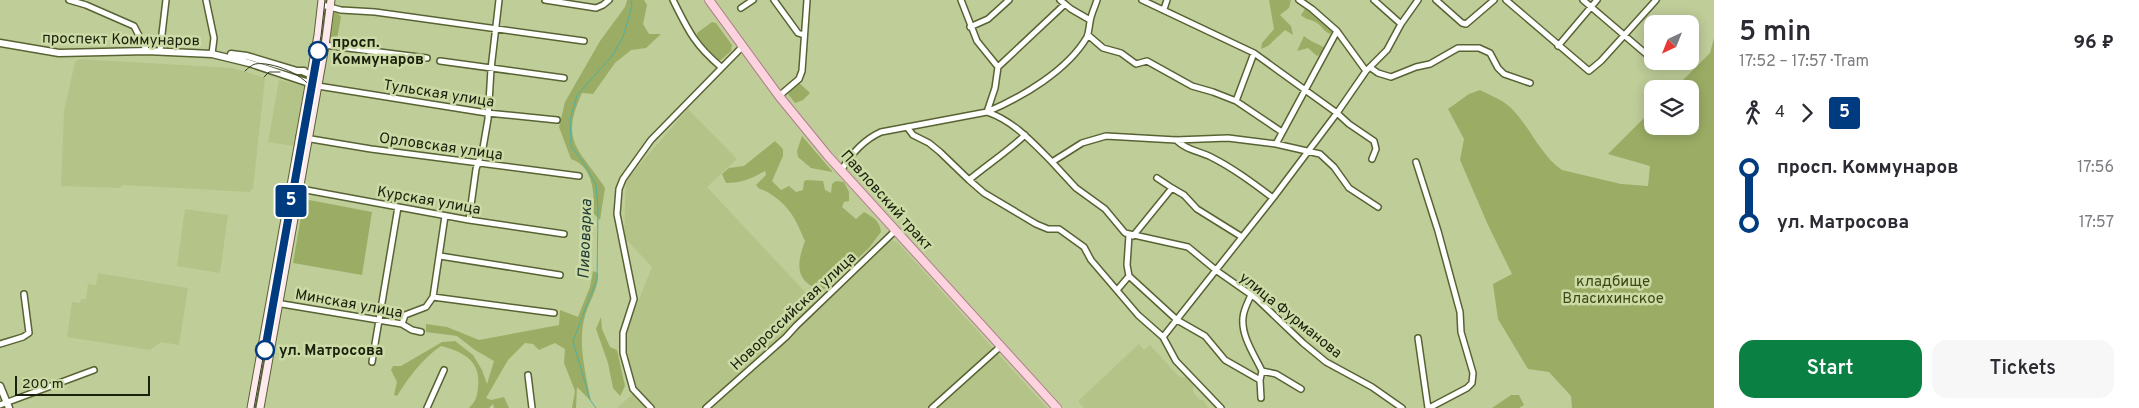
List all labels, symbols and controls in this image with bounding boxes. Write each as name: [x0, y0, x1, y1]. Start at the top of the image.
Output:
north arrow: [1644, 15, 1699, 70]
map controls: [1644, 15, 1699, 135]
text: 5 min: [1739, 15, 1811, 51]
street label: проспект Коммунаров: [42, 30, 200, 51]
text: 96 ₽: [2073, 31, 2114, 55]
place label: просп. Коммунаров: [332, 34, 424, 70]
marker: просп. Коммунаров: [308, 41, 328, 61]
text: 17:52 – 17:57 · Tram: [1739, 52, 1869, 72]
street label: Тульская улица: [382, 76, 496, 113]
button: layers: [1644, 80, 1699, 135]
icon: walk: [1739, 99, 1767, 127]
icon: forward: [1793, 99, 1821, 127]
text: 5: [1839, 101, 1850, 124]
text: 4: [1775, 103, 1785, 123]
street label: Орловская улица: [378, 129, 504, 166]
street label: Павловский тракт: [836, 147, 936, 255]
text: просп. Коммунаров: [1777, 156, 1959, 180]
text: 17:56: [2077, 158, 2114, 178]
street label: Курская улица: [375, 183, 482, 220]
line badge: 5: [275, 185, 307, 217]
text: 5: [286, 189, 297, 212]
water label: Пивоварка: [575, 198, 597, 279]
text: ул. Матросова: [1777, 211, 1909, 235]
text: 17:57: [2079, 213, 2114, 233]
street label: Новороссийская улица: [727, 249, 861, 375]
street label: улица Фурманова: [1235, 269, 1345, 363]
park label: кладбище Власихинское: [1562, 273, 1664, 309]
street label: Минская улица: [293, 286, 404, 323]
marker: ул. Матросова: [255, 340, 275, 360]
button: Start: [1739, 340, 1922, 398]
button: Tickets: [1932, 340, 2114, 398]
place label: ул. Матросова: [279, 342, 383, 361]
scale bar: [15, 373, 150, 396]
text: 200 m: [22, 376, 64, 393]

